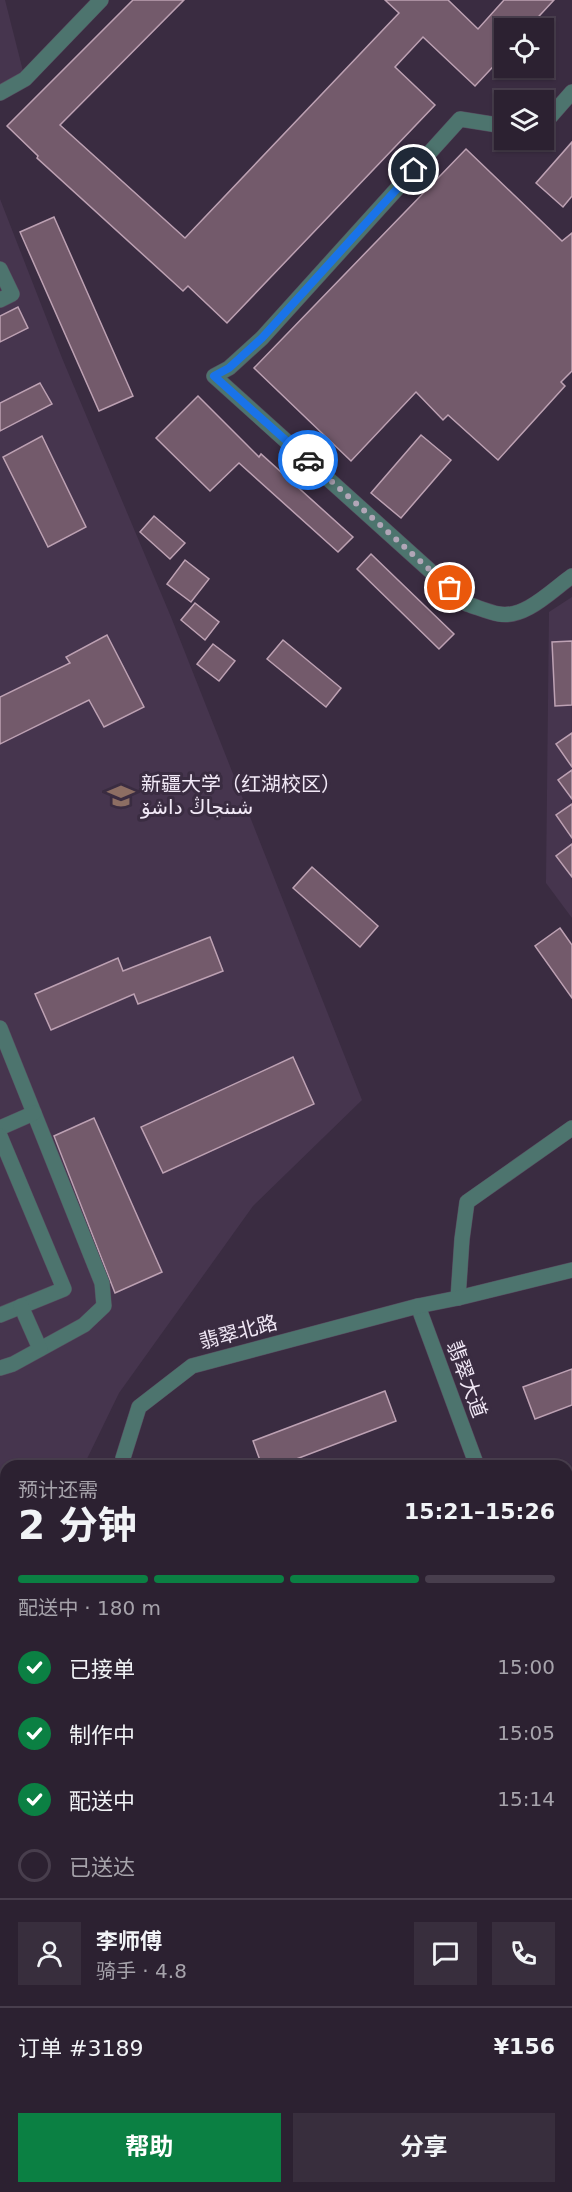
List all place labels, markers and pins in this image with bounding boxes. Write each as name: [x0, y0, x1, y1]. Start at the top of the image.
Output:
pin: [388, 144, 439, 195]
pin: [424, 562, 475, 613]
place label: 新疆大学（红湖校区） شىنجاڭ داشۆ: [140, 772, 341, 819]
school or university icon: 新疆大学（红湖校区） شىنجاڭ داشۆ: [106, 781, 136, 811]

